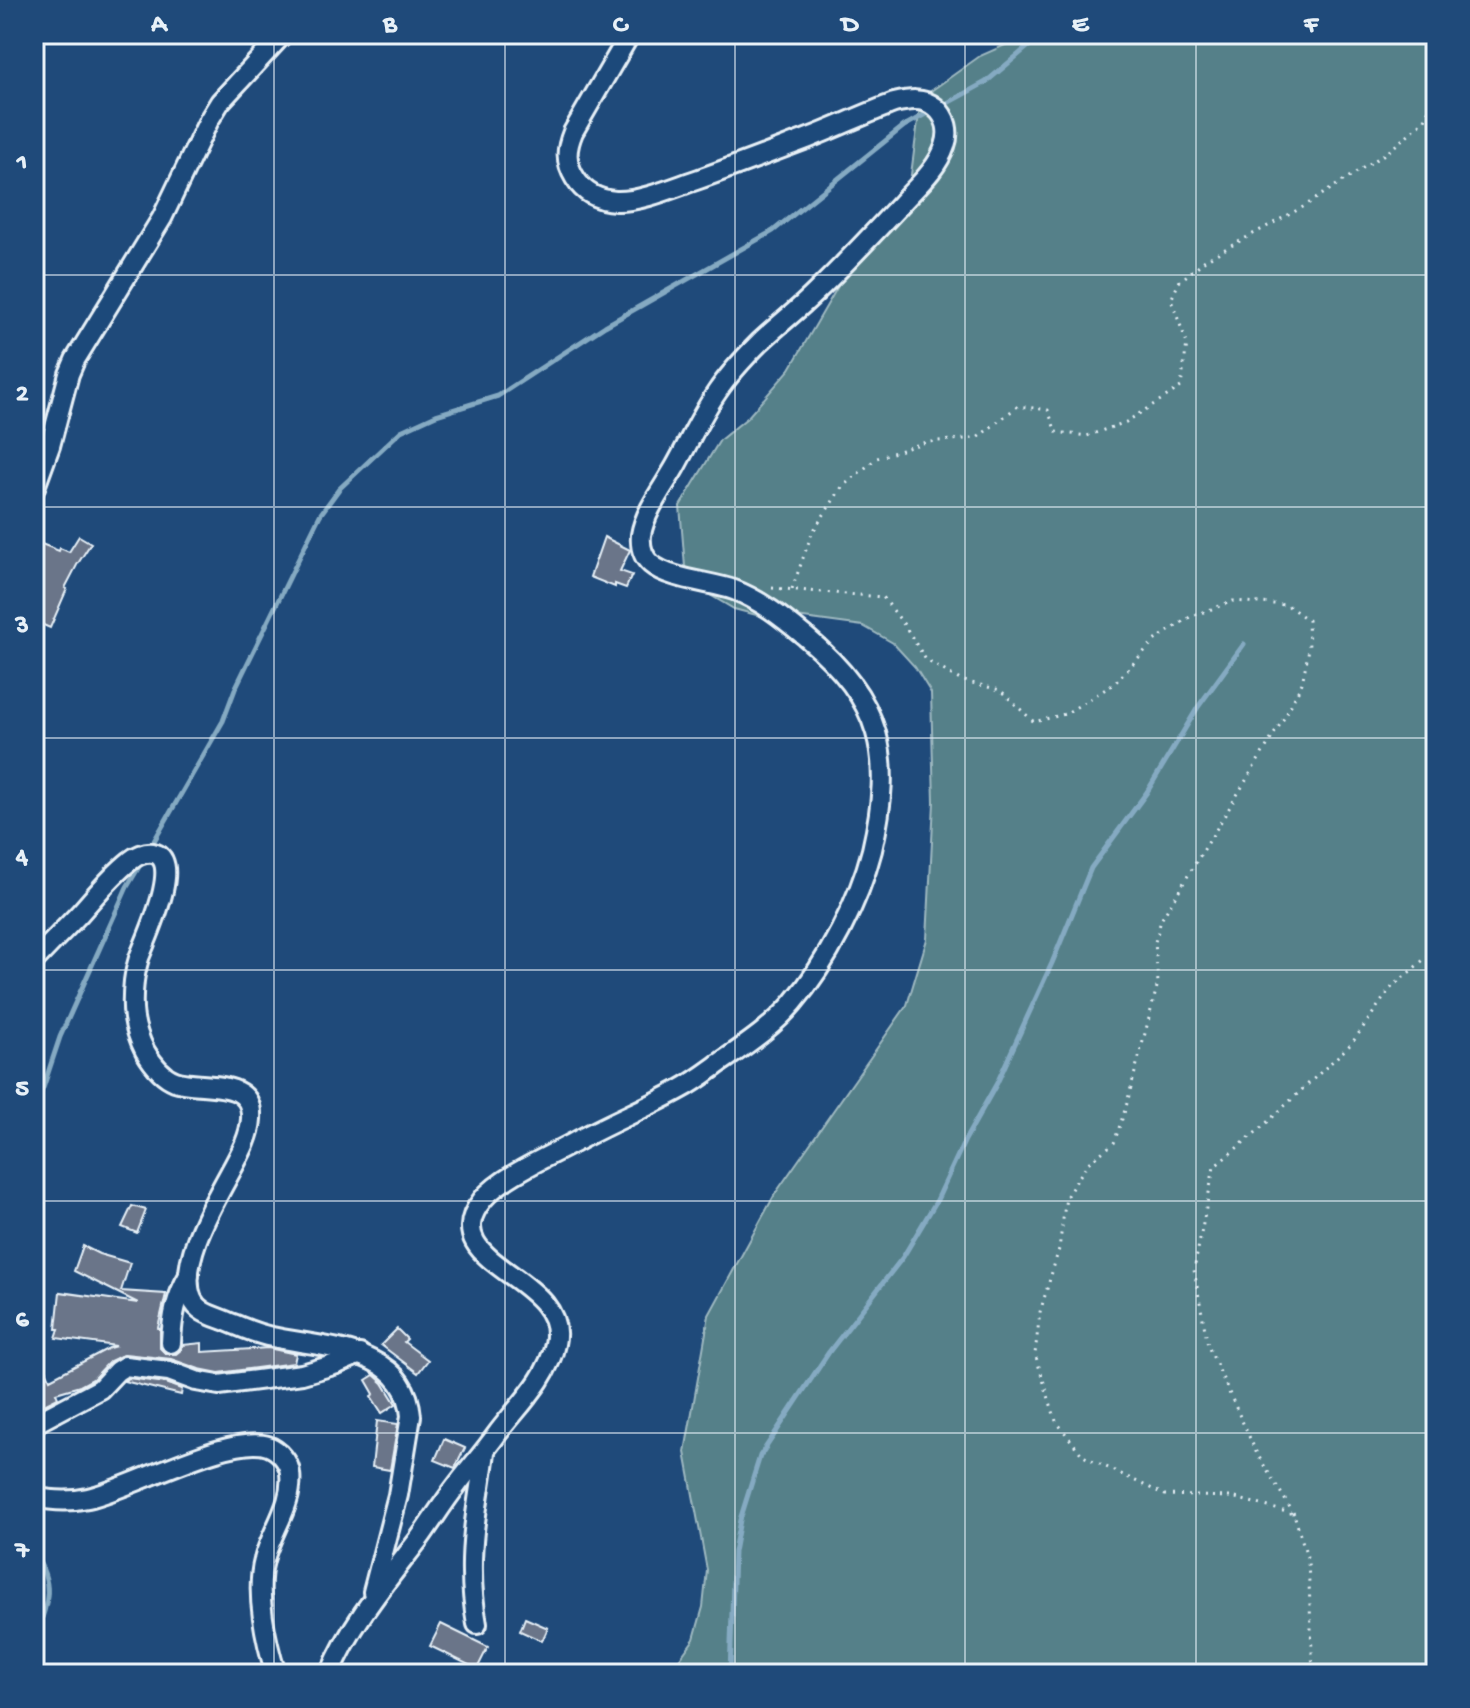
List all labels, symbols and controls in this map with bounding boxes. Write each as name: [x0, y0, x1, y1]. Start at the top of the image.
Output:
text: A: [150, 11, 168, 42]
text: B: [382, 11, 398, 42]
text: C: [613, 11, 630, 42]
text: D: [840, 11, 860, 42]
text: E: [1072, 11, 1090, 42]
text: F: [1303, 11, 1319, 42]
text: 1: [16, 149, 27, 180]
text: 2: [16, 380, 29, 411]
text: 3: [14, 612, 29, 643]
text: 4: [15, 843, 29, 874]
text: 5: [15, 1075, 29, 1106]
text: 6: [15, 1306, 29, 1337]
text: 7: [13, 1537, 30, 1568]

